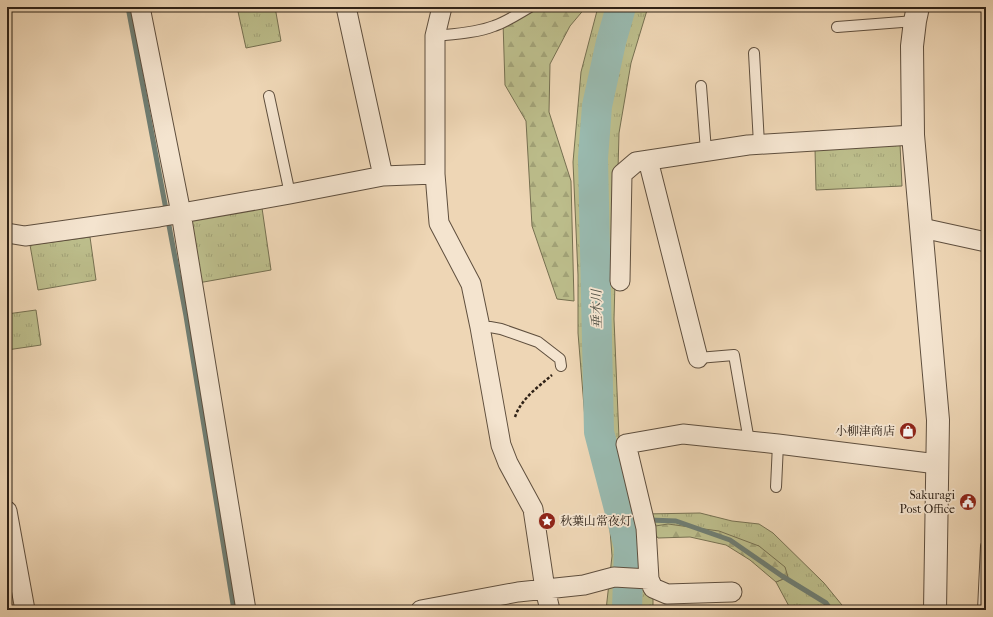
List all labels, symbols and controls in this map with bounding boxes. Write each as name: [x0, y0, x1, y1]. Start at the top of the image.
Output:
water label: 垂木川: [589, 287, 604, 329]
shop icon: 小柳津商店: [898, 421, 918, 441]
place label: 小柳津商店: [835, 424, 895, 438]
place label: Sakuragi Post Office: [899, 488, 955, 516]
public building icon: Sakuragi Post Office: [958, 492, 978, 512]
place icon: 秋葉山常夜灯: [537, 511, 557, 531]
place label: 秋葉山常夜灯: [560, 514, 632, 528]

